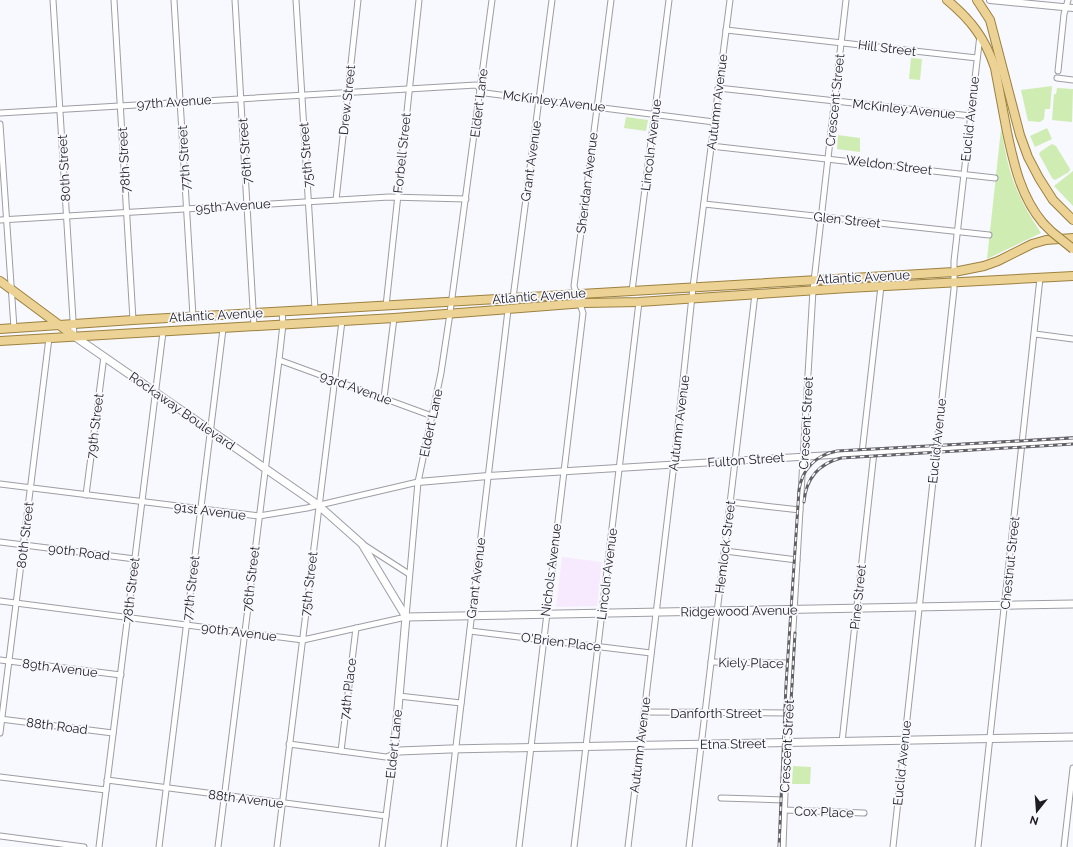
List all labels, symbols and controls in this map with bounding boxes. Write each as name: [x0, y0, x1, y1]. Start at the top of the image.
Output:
street label: Hill Street: [857, 37, 918, 59]
street label: Crescent Street: [823, 52, 847, 147]
street label: Autumn Avenue: [704, 53, 730, 151]
street label: Drew Street: [336, 63, 358, 136]
street label: Eldert Lane: [467, 67, 491, 138]
street label: Euclid Avenue: [958, 75, 982, 162]
street label: McKinley Avenue: [502, 87, 607, 115]
street label: 97th Avenue: [136, 92, 212, 112]
street label: McKinley Avenue: [852, 96, 957, 122]
street label: Lincoln Avenue: [638, 98, 664, 192]
street label: Forbell Street: [390, 111, 414, 194]
street label: 76th Street: [235, 117, 255, 184]
street label: Grant Avenue: [518, 119, 544, 202]
street label: 75th Street: [296, 121, 316, 188]
street label: 77th Street: [175, 124, 193, 191]
street label: 78th Street: [115, 126, 133, 193]
street label: Sheridan Avenue: [573, 131, 601, 234]
street label: 80th Street: [55, 134, 73, 202]
street label: Weldon Street: [845, 152, 934, 178]
street label: 95th Avenue: [195, 196, 271, 216]
street label: Glen Street: [813, 209, 882, 231]
street label: Atlantic Avenue: [816, 267, 911, 287]
street label: Atlantic Avenue: [492, 285, 587, 307]
street label: Atlantic Avenue: [169, 305, 264, 325]
street label: 93rd Avenue: [318, 368, 394, 408]
street label: Rockaway Boulevard: [126, 369, 238, 453]
street label: Autumn Avenue: [666, 374, 692, 472]
street label: Crescent Street: [796, 375, 816, 470]
street label: Eldert Lane: [416, 387, 446, 458]
street label: 79th Street: [84, 392, 107, 460]
street label: Euclid Avenue: [925, 397, 949, 484]
street label: Fulton Street: [707, 450, 786, 470]
street label: 91st Avenue: [173, 499, 247, 523]
street label: Hemlock Street: [712, 499, 738, 594]
street label: 80th Street: [13, 500, 37, 569]
street label: Chestnut Street: [998, 515, 1022, 610]
street label: Nichols Avenue: [538, 522, 564, 617]
street label: Lincoln Avenue: [594, 527, 620, 621]
street label: Grant Avenue: [464, 536, 488, 619]
street label: 90th Road: [47, 541, 111, 563]
street label: 76th Street: [240, 545, 263, 613]
street label: 75th Street: [298, 550, 320, 617]
street label: 77th Street: [180, 554, 202, 621]
street label: 78th Street: [120, 556, 143, 624]
street label: Pine Street: [847, 563, 869, 630]
street label: Ridgewood Avenue: [680, 602, 798, 620]
street label: 90th Avenue: [200, 620, 278, 644]
street label: O'Brien Place: [520, 630, 602, 654]
street label: Kiely Place: [718, 655, 784, 671]
street label: 89th Avenue: [21, 656, 99, 680]
street label: 74th Place: [337, 657, 359, 721]
street label: Autumn Avenue: [627, 696, 653, 794]
street label: Crescent Street: [777, 698, 797, 793]
street label: Danforth Street: [670, 706, 762, 721]
street label: Eldert Lane: [383, 708, 405, 779]
street label: 88th Road: [25, 715, 89, 737]
street label: Euclid Avenue: [890, 719, 914, 806]
street label: Etna Street: [700, 736, 767, 752]
street label: 88th Avenue: [207, 787, 285, 811]
north arrow: [1017, 791, 1057, 831]
street label: Cox Place: [794, 803, 854, 821]
text: N: [1028, 813, 1040, 828]

